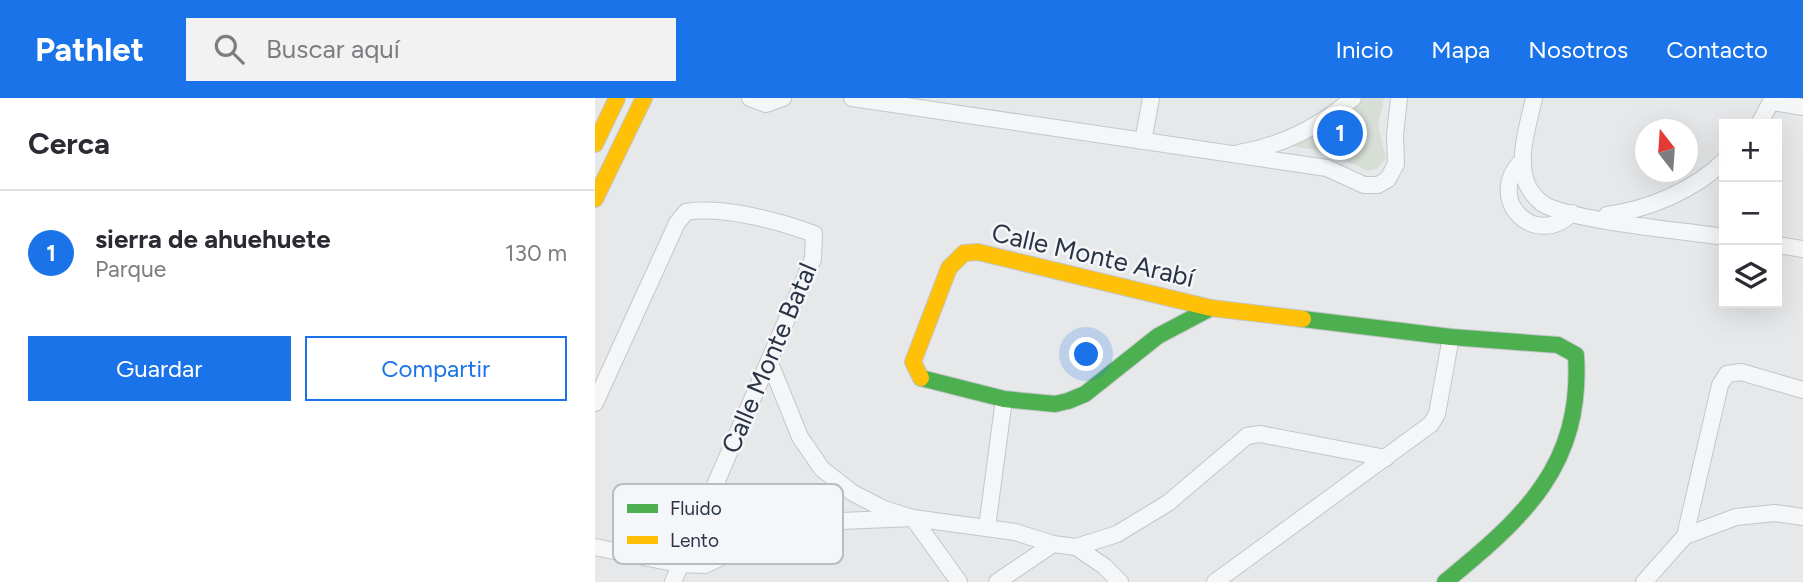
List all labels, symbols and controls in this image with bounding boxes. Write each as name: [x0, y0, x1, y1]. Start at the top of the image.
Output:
search box: [186, 18, 676, 81]
text: Pathlet: [35, 30, 144, 69]
icon: search: [210, 30, 248, 68]
text: Buscar aquí: [266, 33, 400, 65]
text: Inicio: [1335, 35, 1393, 64]
text: Mapa: [1431, 35, 1490, 64]
text: Nosotros: [1528, 35, 1628, 64]
text: Contacto: [1666, 35, 1768, 64]
pin: 1: [1317, 107, 1363, 159]
north arrow: [1635, 119, 1698, 182]
map controls: [1719, 119, 1782, 308]
button: +: [1719, 119, 1782, 182]
text: Cerca: [28, 125, 110, 162]
button: −: [1719, 182, 1782, 245]
street label: Calle Monte Arabí: [989, 216, 1198, 294]
text: sierra de ahuehuete: [95, 223, 331, 255]
text: 1: [46, 239, 56, 267]
text: 130 m: [505, 239, 567, 267]
button: layers: [1719, 245, 1782, 308]
text: Parque: [95, 255, 166, 283]
street label: Calle Monte Batal: [714, 258, 824, 458]
button: Guardar: [28, 336, 291, 401]
button: Compartir: [305, 336, 567, 401]
your location: [1069, 337, 1103, 371]
legend: [613, 484, 843, 564]
text: Fluido: [670, 497, 722, 520]
text: Lento: [670, 529, 719, 552]

